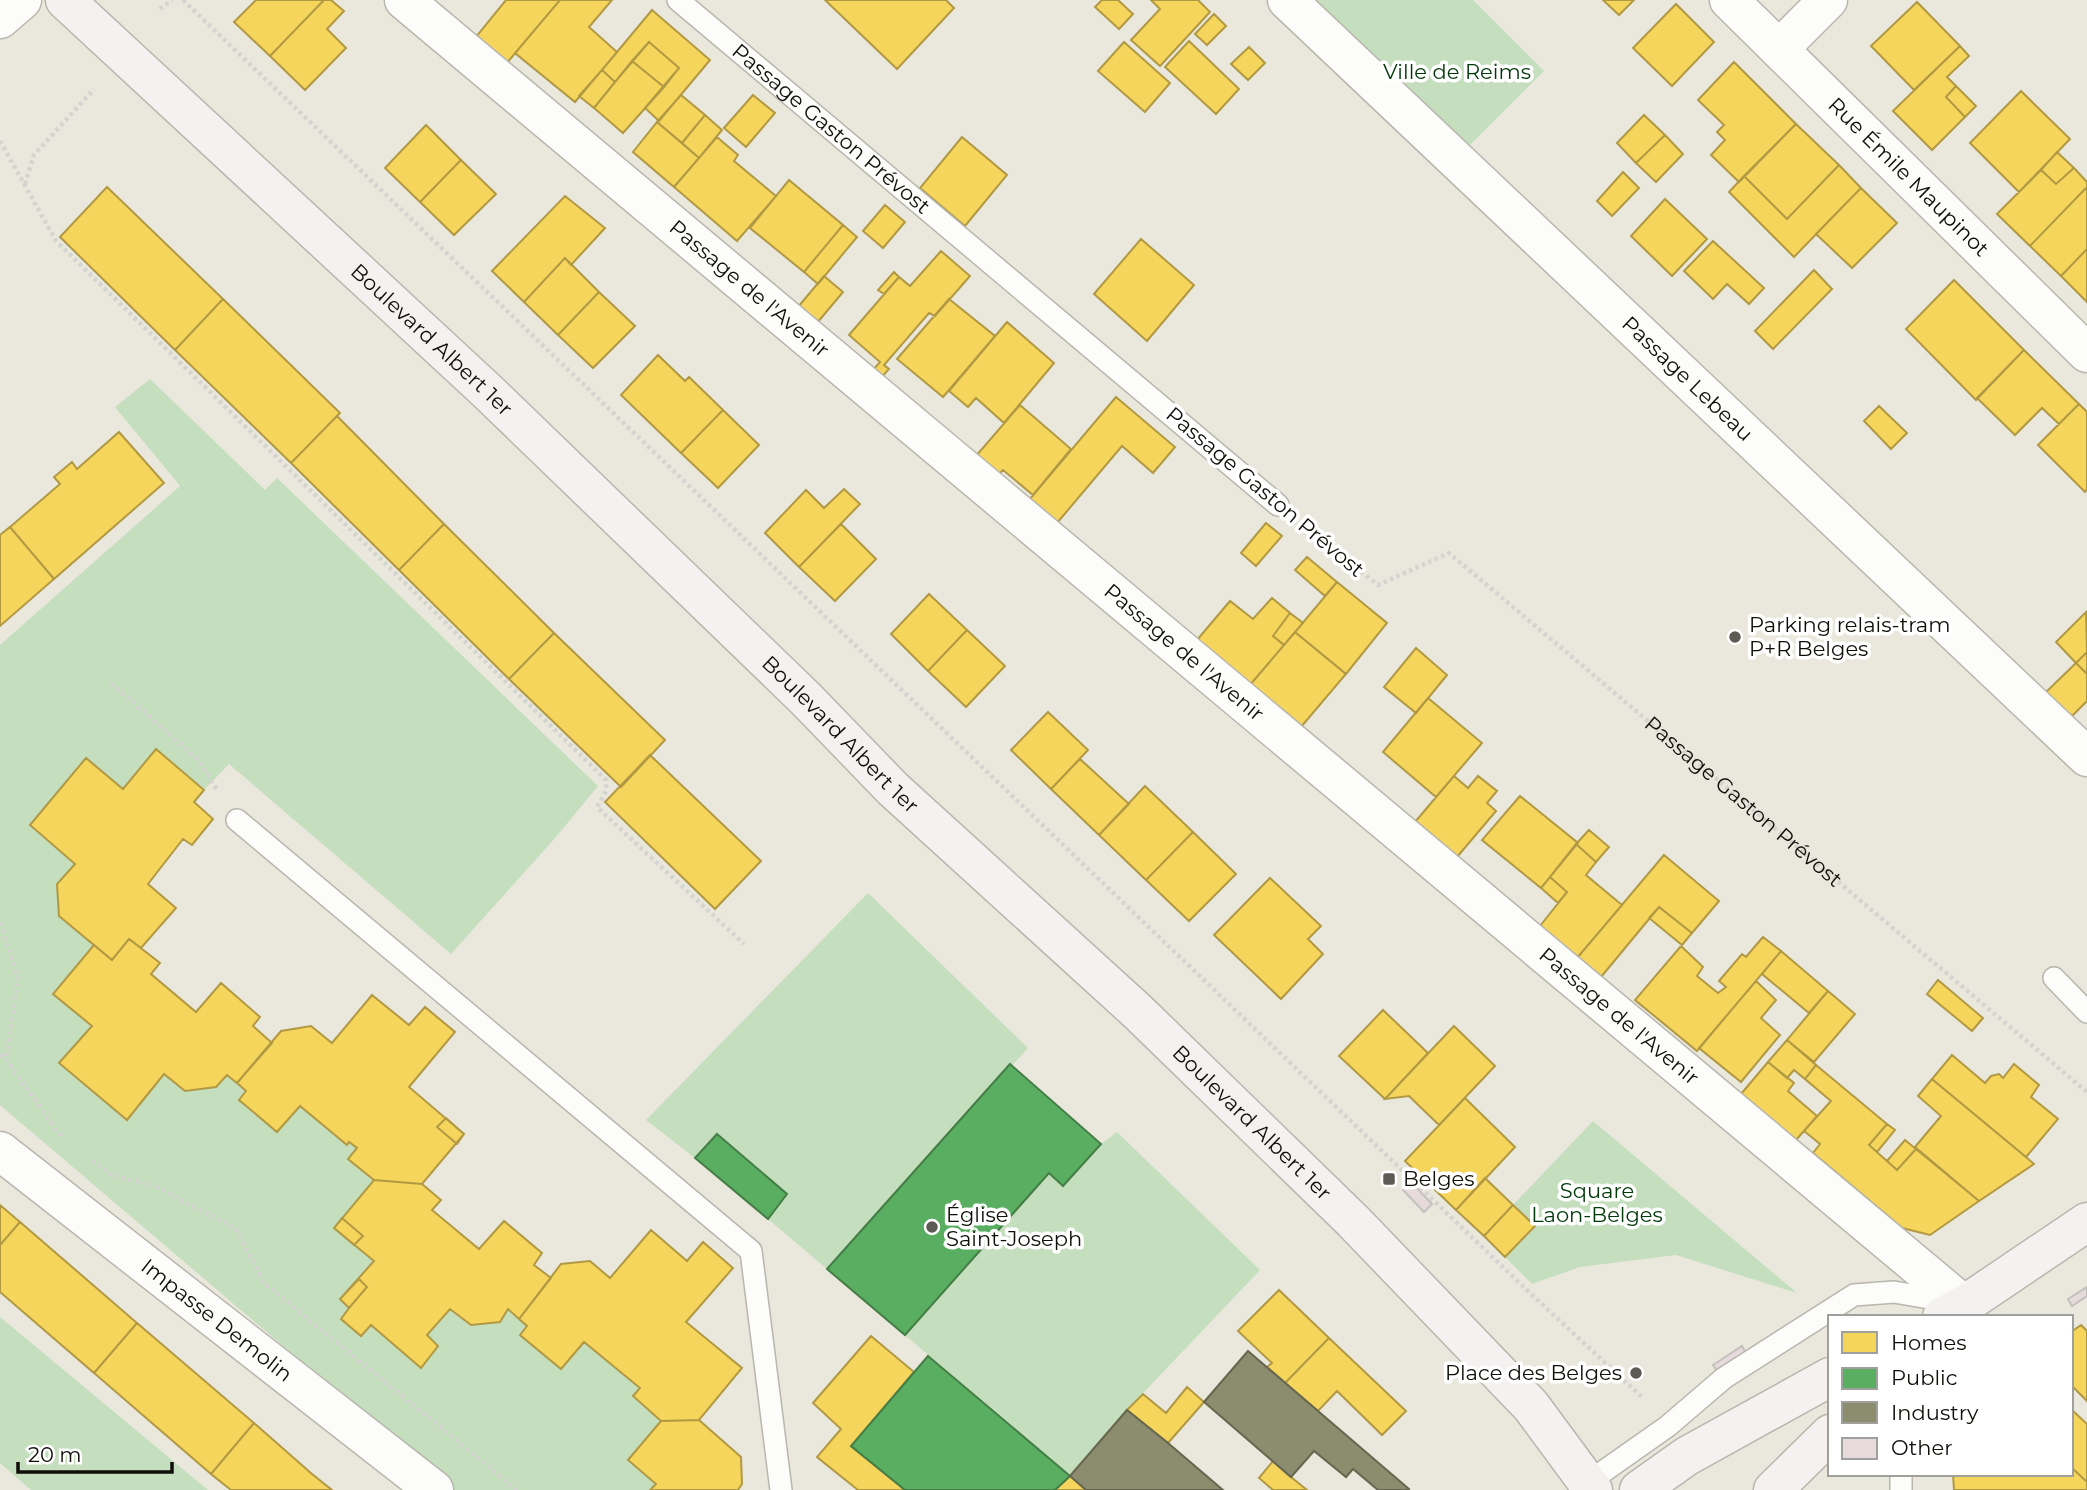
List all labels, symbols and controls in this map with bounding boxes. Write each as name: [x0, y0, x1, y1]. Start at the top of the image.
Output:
street label: Passage Gaston Prévost: [727, 38, 935, 219]
park label: Ville de Reims: [1383, 59, 1531, 84]
street label: Rue Émile Maupinot: [1823, 92, 1994, 261]
street label: Passage de l'Avenir: [665, 214, 834, 362]
street label: Boulevard Albert 1er: [346, 258, 518, 421]
street label: Passage Lebeau: [1617, 311, 1758, 446]
street label: Passage Gaston Prévost: [1161, 401, 1369, 582]
street label: Passage de l'Avenir: [1099, 578, 1269, 726]
place label: Parking relais-tram P+R Belges: [1749, 612, 1950, 661]
marker: Parking relais-tram P+R Belges: [1727, 629, 1743, 645]
street label: Boulevard Albert 1er: [757, 650, 924, 818]
street label: Passage Gaston Prévost: [1640, 711, 1848, 892]
street label: Passage de l'Avenir: [1534, 942, 1704, 1090]
street label: Boulevard Albert 1er: [1168, 1040, 1337, 1205]
place label: Belges: [1403, 1166, 1474, 1191]
marker: Belges: [1381, 1171, 1397, 1187]
park label: Square Laon-Belges: [1531, 1178, 1663, 1227]
place label: Église Saint-Joseph: [946, 1202, 1082, 1251]
marker: Église Saint-Joseph: [924, 1219, 940, 1235]
street label: Impasse Demolin: [136, 1253, 298, 1387]
legend: [1828, 1315, 2073, 1476]
text: Homes: [1891, 1330, 1966, 1355]
place label: Place des Belges: [1445, 1360, 1622, 1385]
marker: Place des Belges: [1628, 1365, 1644, 1381]
text: Public: [1891, 1365, 1958, 1390]
text: Industry: [1891, 1400, 1979, 1425]
scale bar: [18, 1430, 172, 1474]
text: Other: [1891, 1435, 1953, 1460]
text: 20 m: [28, 1442, 82, 1467]

